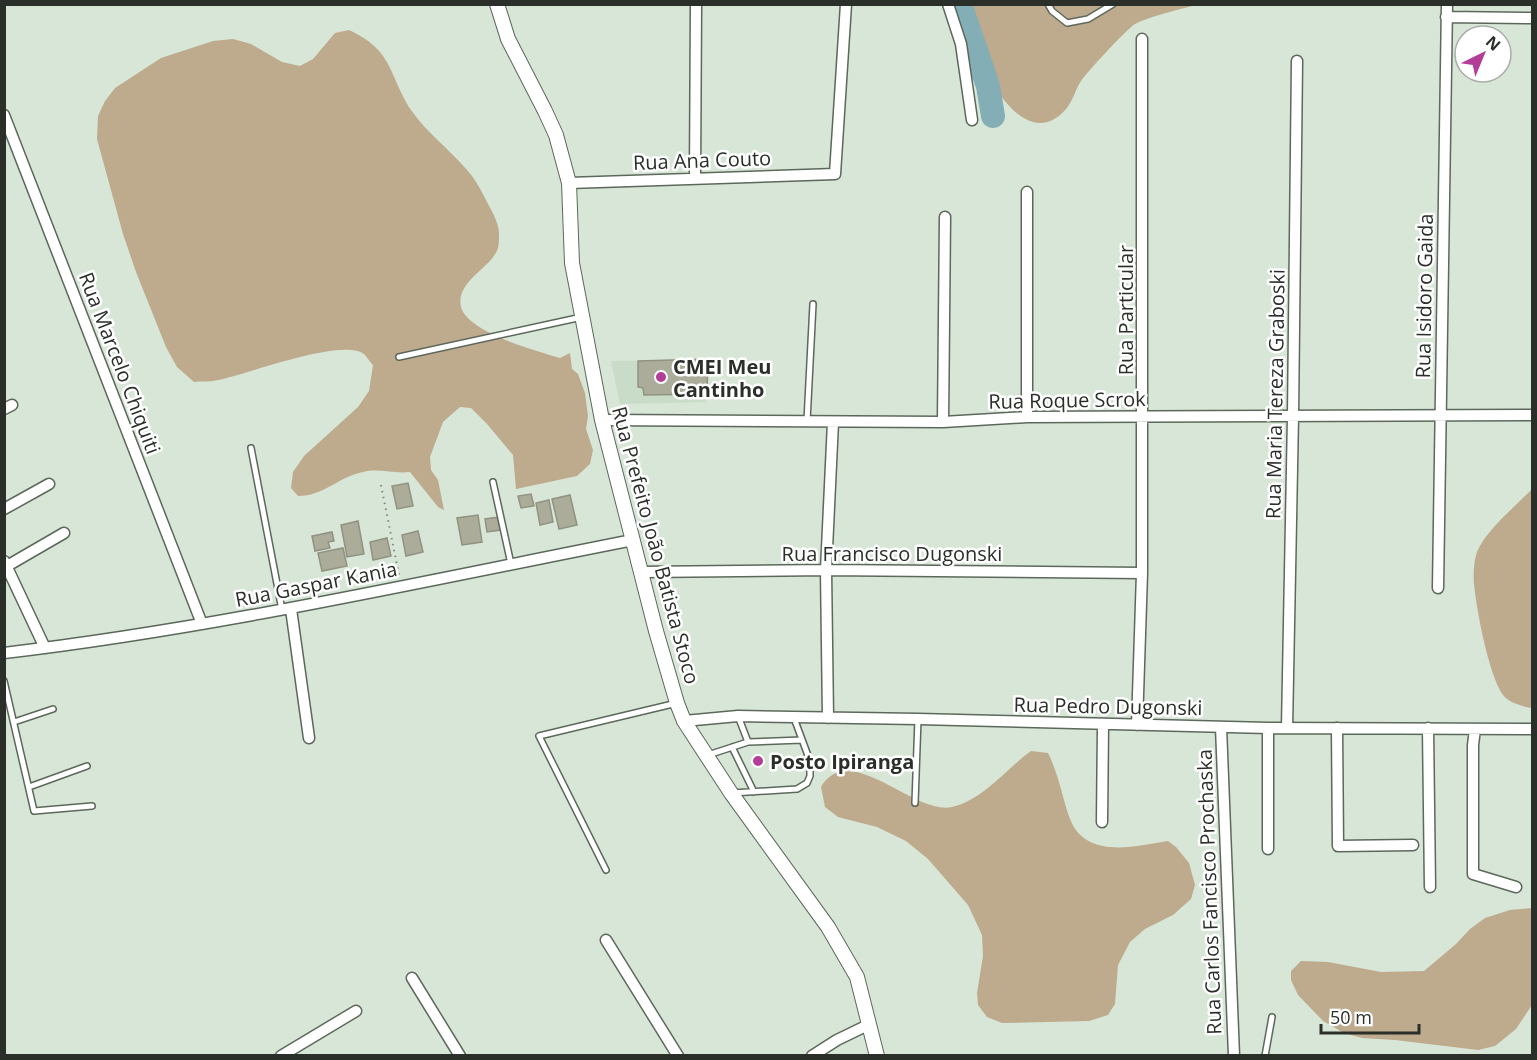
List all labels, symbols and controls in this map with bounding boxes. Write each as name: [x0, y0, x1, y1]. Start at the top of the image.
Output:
north arrow: [1453, 24, 1513, 84]
text: N: [1481, 31, 1505, 56]
street label: Rua Ana Couto: [632, 144, 772, 176]
street label: Rua Isidoro Gaida: [1409, 213, 1439, 379]
street label: Rua Particular: [1112, 245, 1139, 375]
street label: Rua Marcelo Chiquiti: [73, 268, 167, 458]
street label: Rua Maria Tereza Graboski: [1259, 269, 1291, 519]
place label: CMEI Meu Cantinho: [673, 353, 771, 403]
marker: CMEI Meu Cantinho: [654, 370, 668, 384]
street label: Rua Roque Scrok: [988, 385, 1146, 415]
street label: Rua Prefeito João Batista Stoco: [606, 403, 706, 687]
street label: Rua Francisco Dugonski: [782, 540, 1002, 567]
street label: Rua Gaspar Kania: [233, 555, 399, 613]
street label: Rua Pedro Dugonski: [1013, 691, 1203, 721]
place label: Posto Ipiranga: [770, 748, 914, 775]
street label: Rua Carlos Fancisco Prochaska: [1191, 749, 1227, 1035]
marker: Posto Ipiranga: [751, 754, 765, 768]
scale bar: [1321, 997, 1418, 1035]
text: 50 m: [1330, 1005, 1372, 1029]

